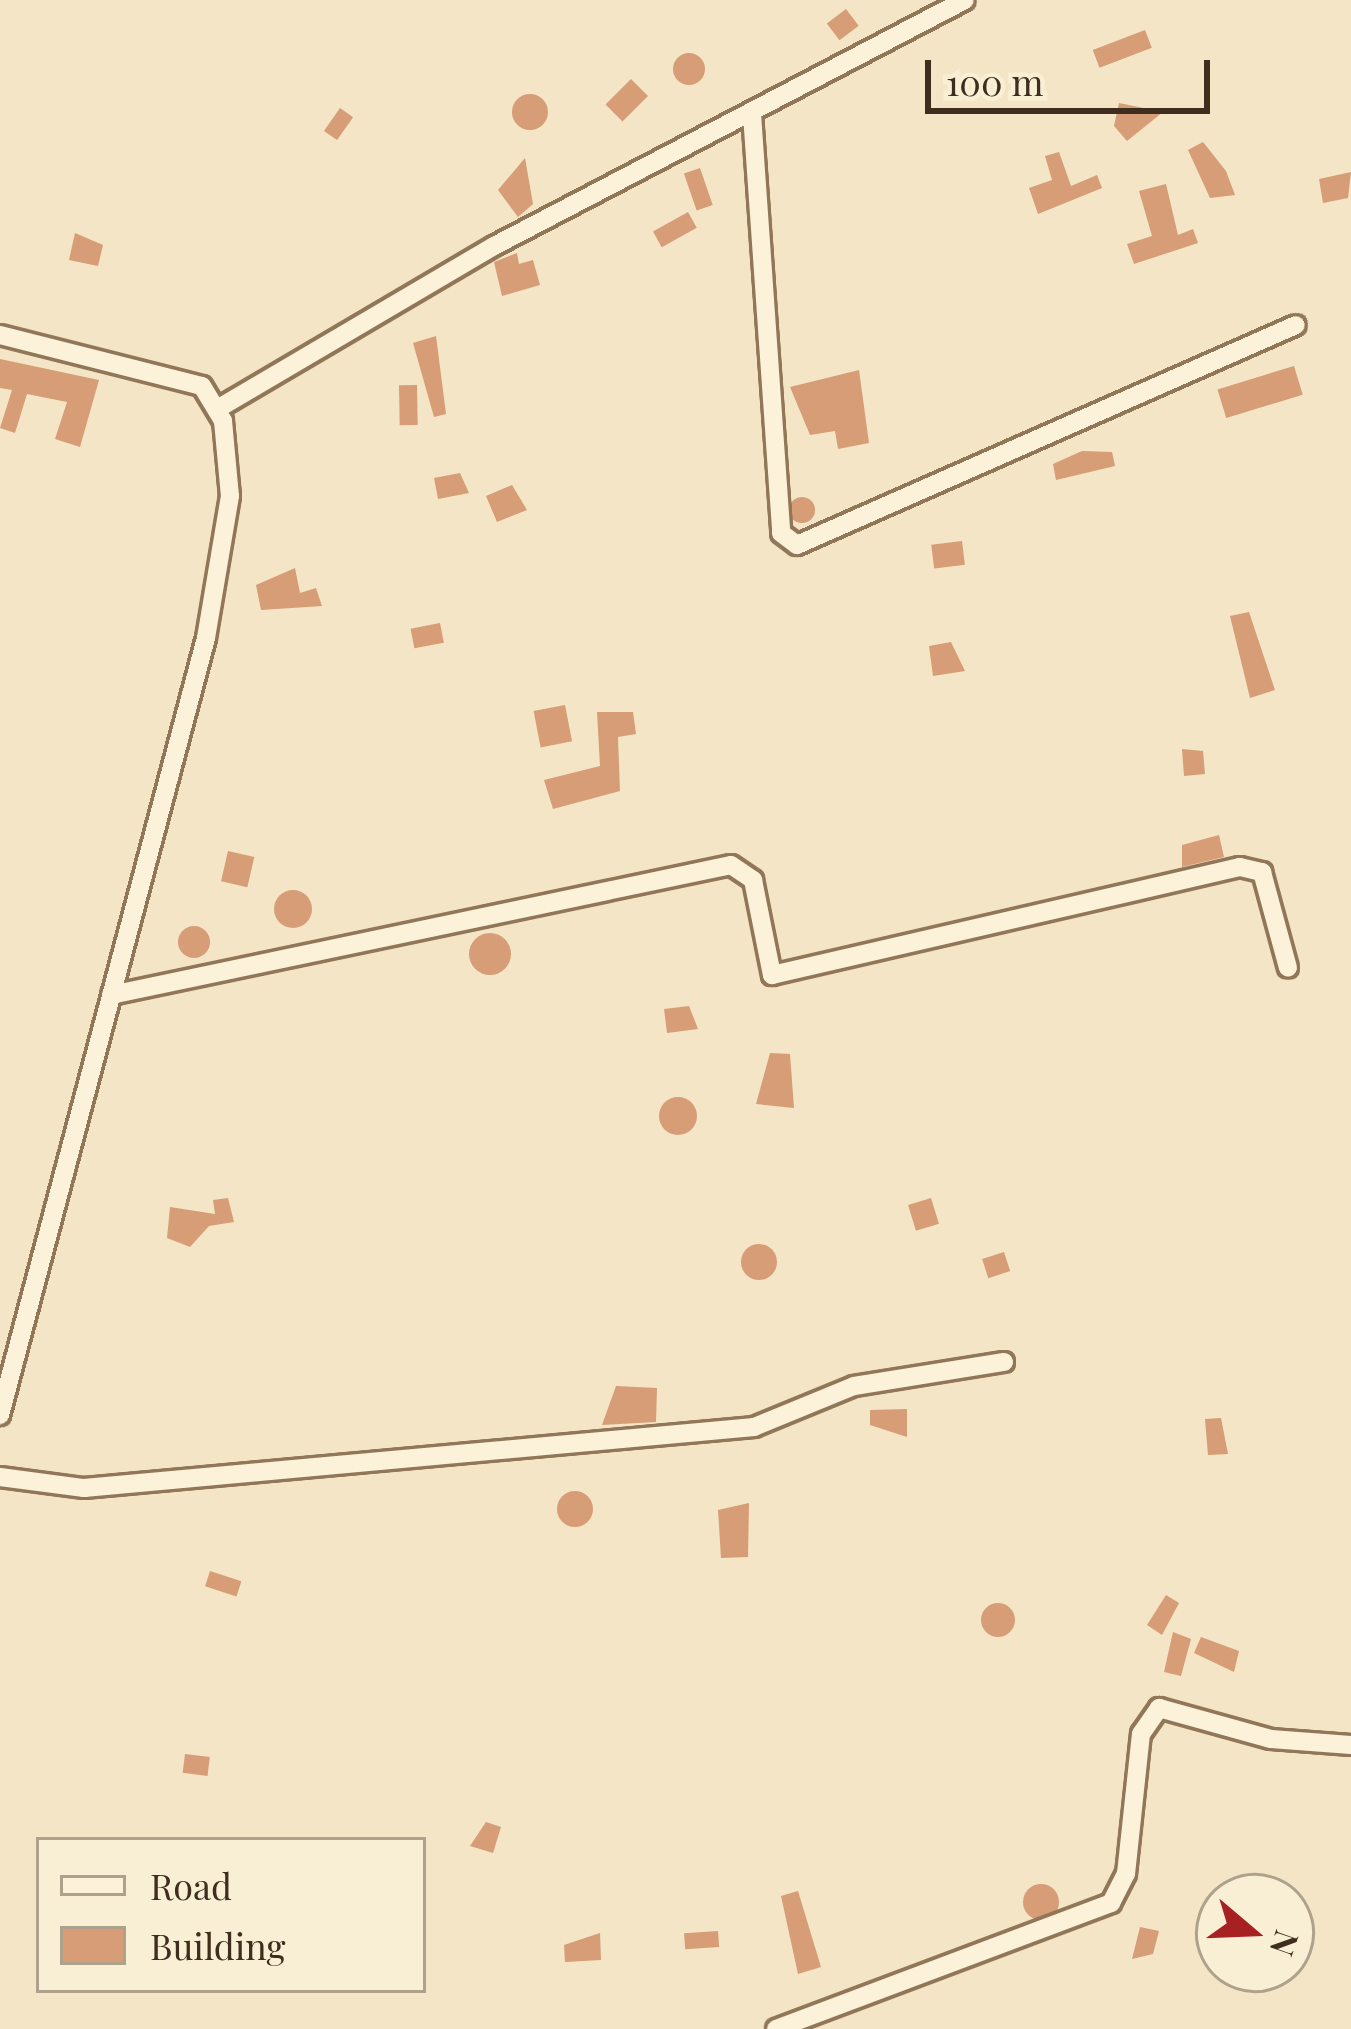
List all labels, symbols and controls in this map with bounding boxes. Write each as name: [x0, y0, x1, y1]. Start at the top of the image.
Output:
scale bar: [931, 36, 1216, 110]
text: 100 m: [946, 57, 1043, 105]
legend: [36, 1837, 426, 1993]
text: Road: [150, 1861, 232, 1909]
north arrow: [1195, 1873, 1315, 1993]
text: Building: [150, 1921, 285, 1969]
text: N: [1262, 1925, 1311, 1962]

